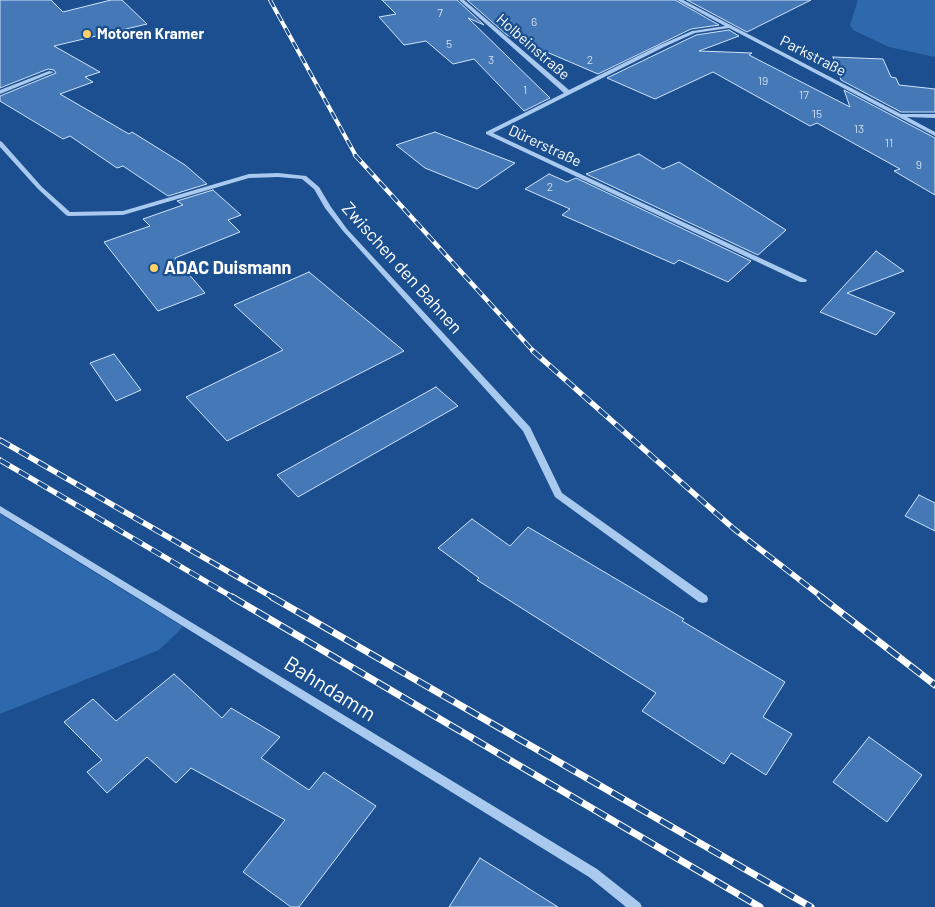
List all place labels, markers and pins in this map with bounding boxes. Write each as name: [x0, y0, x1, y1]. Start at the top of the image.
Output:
place label: Motoren Kramer: [97, 25, 204, 43]
marker: Motoren Kramer: [81, 28, 93, 40]
place label: ADAC Duismann: [164, 257, 291, 279]
marker: ADAC Duismann: [148, 262, 160, 274]

